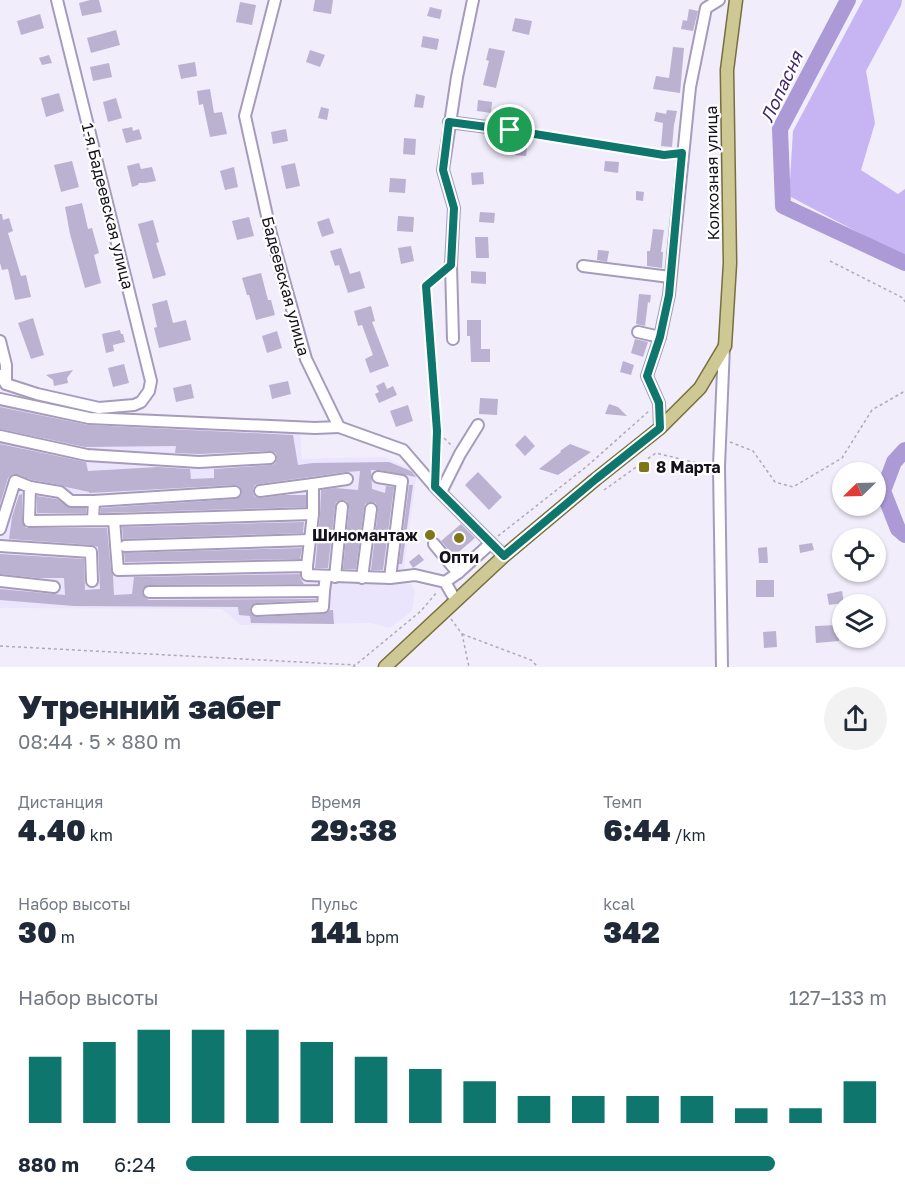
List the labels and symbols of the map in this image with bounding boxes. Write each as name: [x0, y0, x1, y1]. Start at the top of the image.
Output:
water label: Лопасня: [755, 46, 808, 126]
pin: [484, 104, 535, 155]
street label: Колхозная улица: [701, 105, 723, 241]
street label: 1-я Бадеевская улица: [78, 121, 138, 291]
street label: Бадеевская улица: [258, 214, 314, 358]
place label: 8 Марта: [656, 457, 721, 477]
marker: 8 Марта: [637, 460, 651, 474]
north arrow: [832, 462, 886, 516]
place label: Шиномантаж: [312, 525, 418, 545]
marker: Шиномантаж: [423, 528, 437, 542]
marker: Опти: [452, 531, 466, 545]
place label: Опти: [439, 547, 479, 567]

